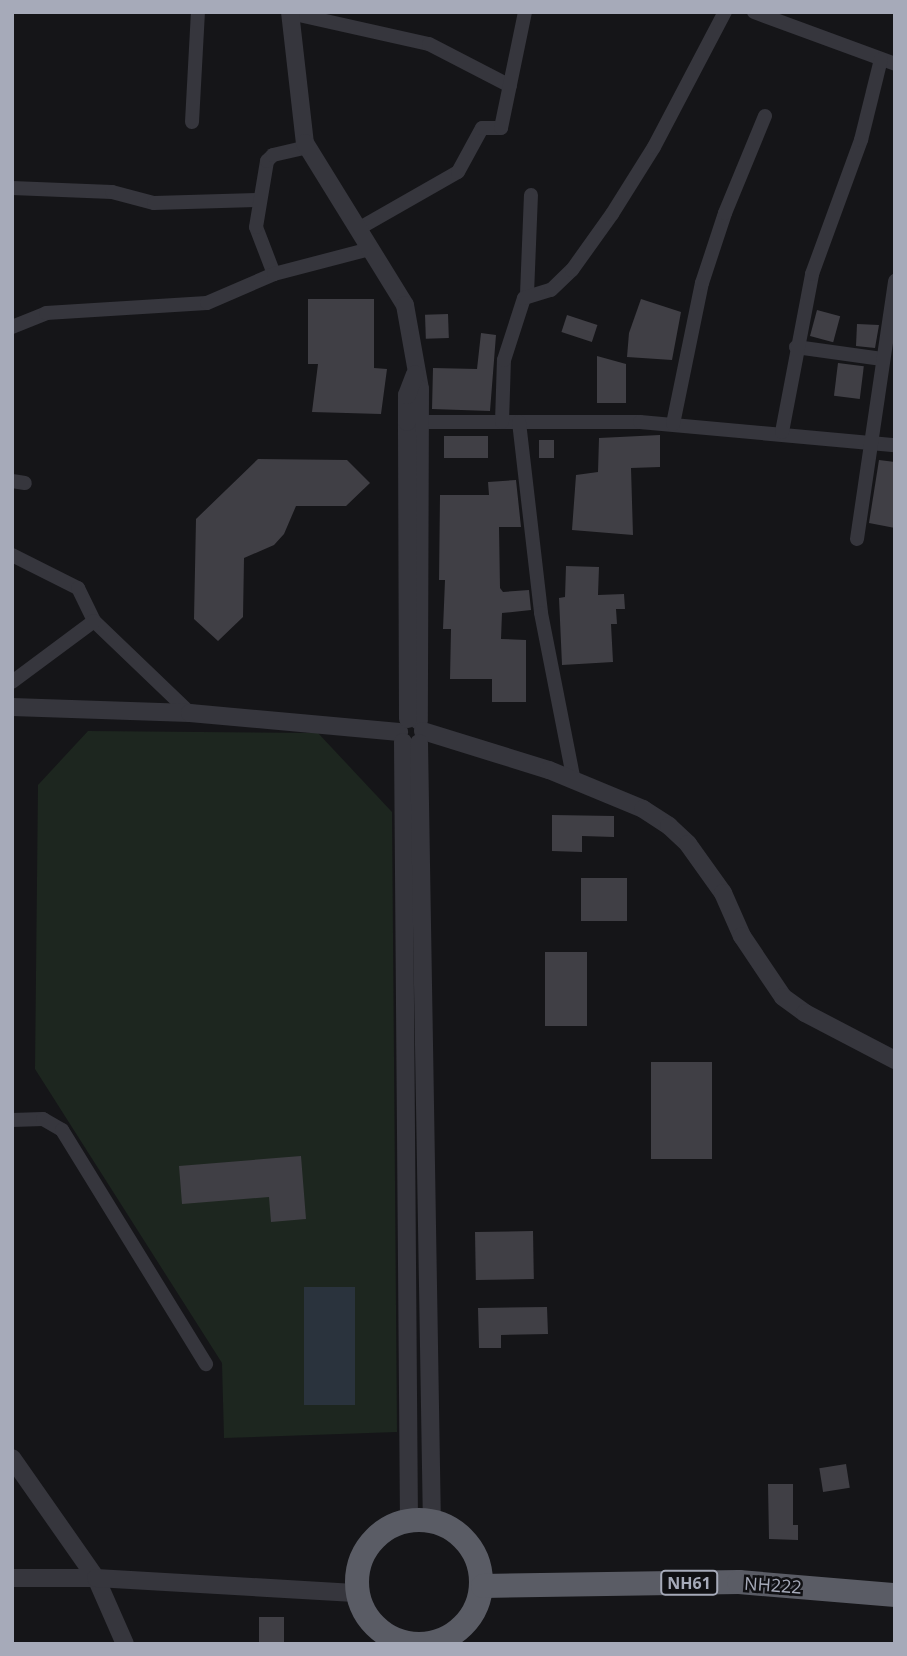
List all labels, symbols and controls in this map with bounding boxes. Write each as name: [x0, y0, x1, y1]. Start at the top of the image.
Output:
road number: NH61: [659, 1570, 719, 1596]
street label: NH222: [743, 1572, 803, 1598]

